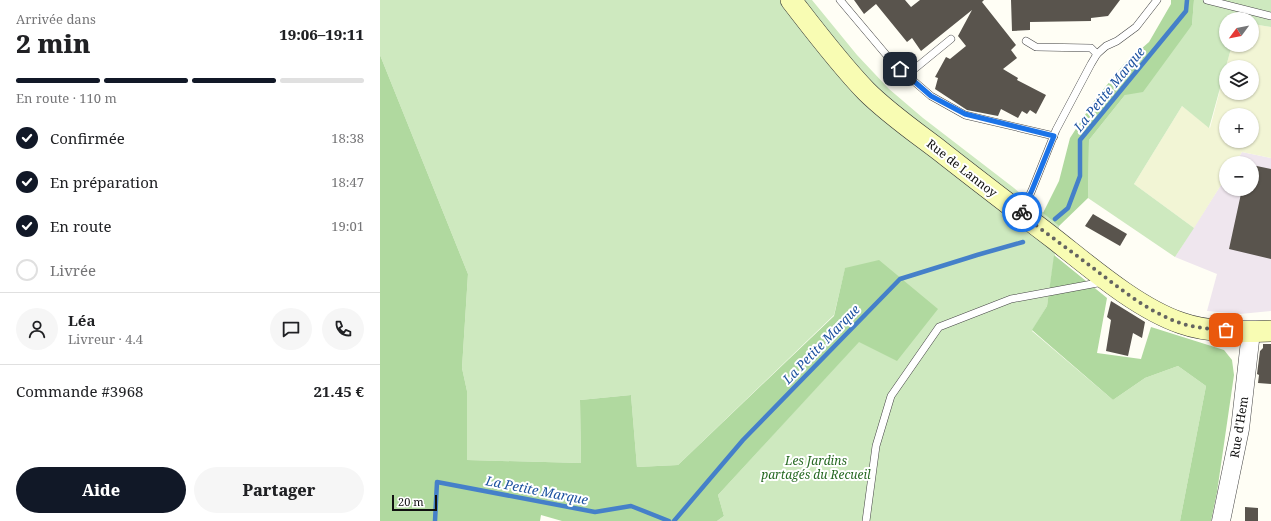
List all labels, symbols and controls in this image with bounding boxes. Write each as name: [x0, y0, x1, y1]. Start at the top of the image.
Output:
text: Arrivée dans: [16, 10, 96, 28]
north arrow: [1219, 12, 1259, 52]
map controls: [1219, 12, 1259, 196]
text: 19:06–19:11: [279, 24, 364, 44]
text: 2 min: [16, 25, 91, 61]
water label: La Petite Marque: [1069, 43, 1149, 136]
pin: [883, 52, 917, 86]
icon: home: [889, 58, 911, 80]
button: layers: [1219, 60, 1259, 100]
text: En route · 110 m: [16, 89, 117, 107]
button: +: [1219, 108, 1259, 148]
icon: check: [16, 127, 38, 149]
text: Confirmée: [50, 128, 125, 148]
text: 18:38: [331, 129, 364, 147]
street label: Rue de Lannoy: [923, 135, 1001, 201]
button: −: [1219, 156, 1259, 196]
icon: check: [16, 171, 38, 193]
text: En préparation: [50, 172, 159, 192]
text: 18:47: [331, 173, 364, 191]
courier: [1002, 192, 1042, 232]
icon: bike: [1011, 201, 1033, 223]
icon: check: [16, 215, 38, 237]
text: En route: [50, 216, 111, 236]
text: 19:01: [331, 217, 364, 235]
text: Livrée: [50, 260, 96, 280]
water label: La Petite Marque: [778, 300, 864, 388]
button: person: [16, 308, 58, 350]
button: chat: [270, 308, 312, 350]
button: phone: [322, 308, 364, 350]
text: Léa: [68, 310, 95, 330]
pin: [1209, 313, 1243, 347]
icon: bag: [1215, 319, 1237, 341]
text: Livreur · 4.4: [68, 330, 143, 348]
text: Commande #3968: [16, 381, 143, 401]
text: 21.45 €: [313, 381, 364, 401]
street label: Rue d'Hem: [1226, 395, 1252, 459]
park label: Les Jardins partagés du Recueil: [760, 452, 871, 483]
button: Aide: [16, 467, 186, 513]
button: Partager: [194, 467, 364, 513]
water label: La Petite Marque: [483, 471, 590, 509]
scale bar: [392, 493, 437, 512]
text: 20 m: [398, 494, 424, 509]

